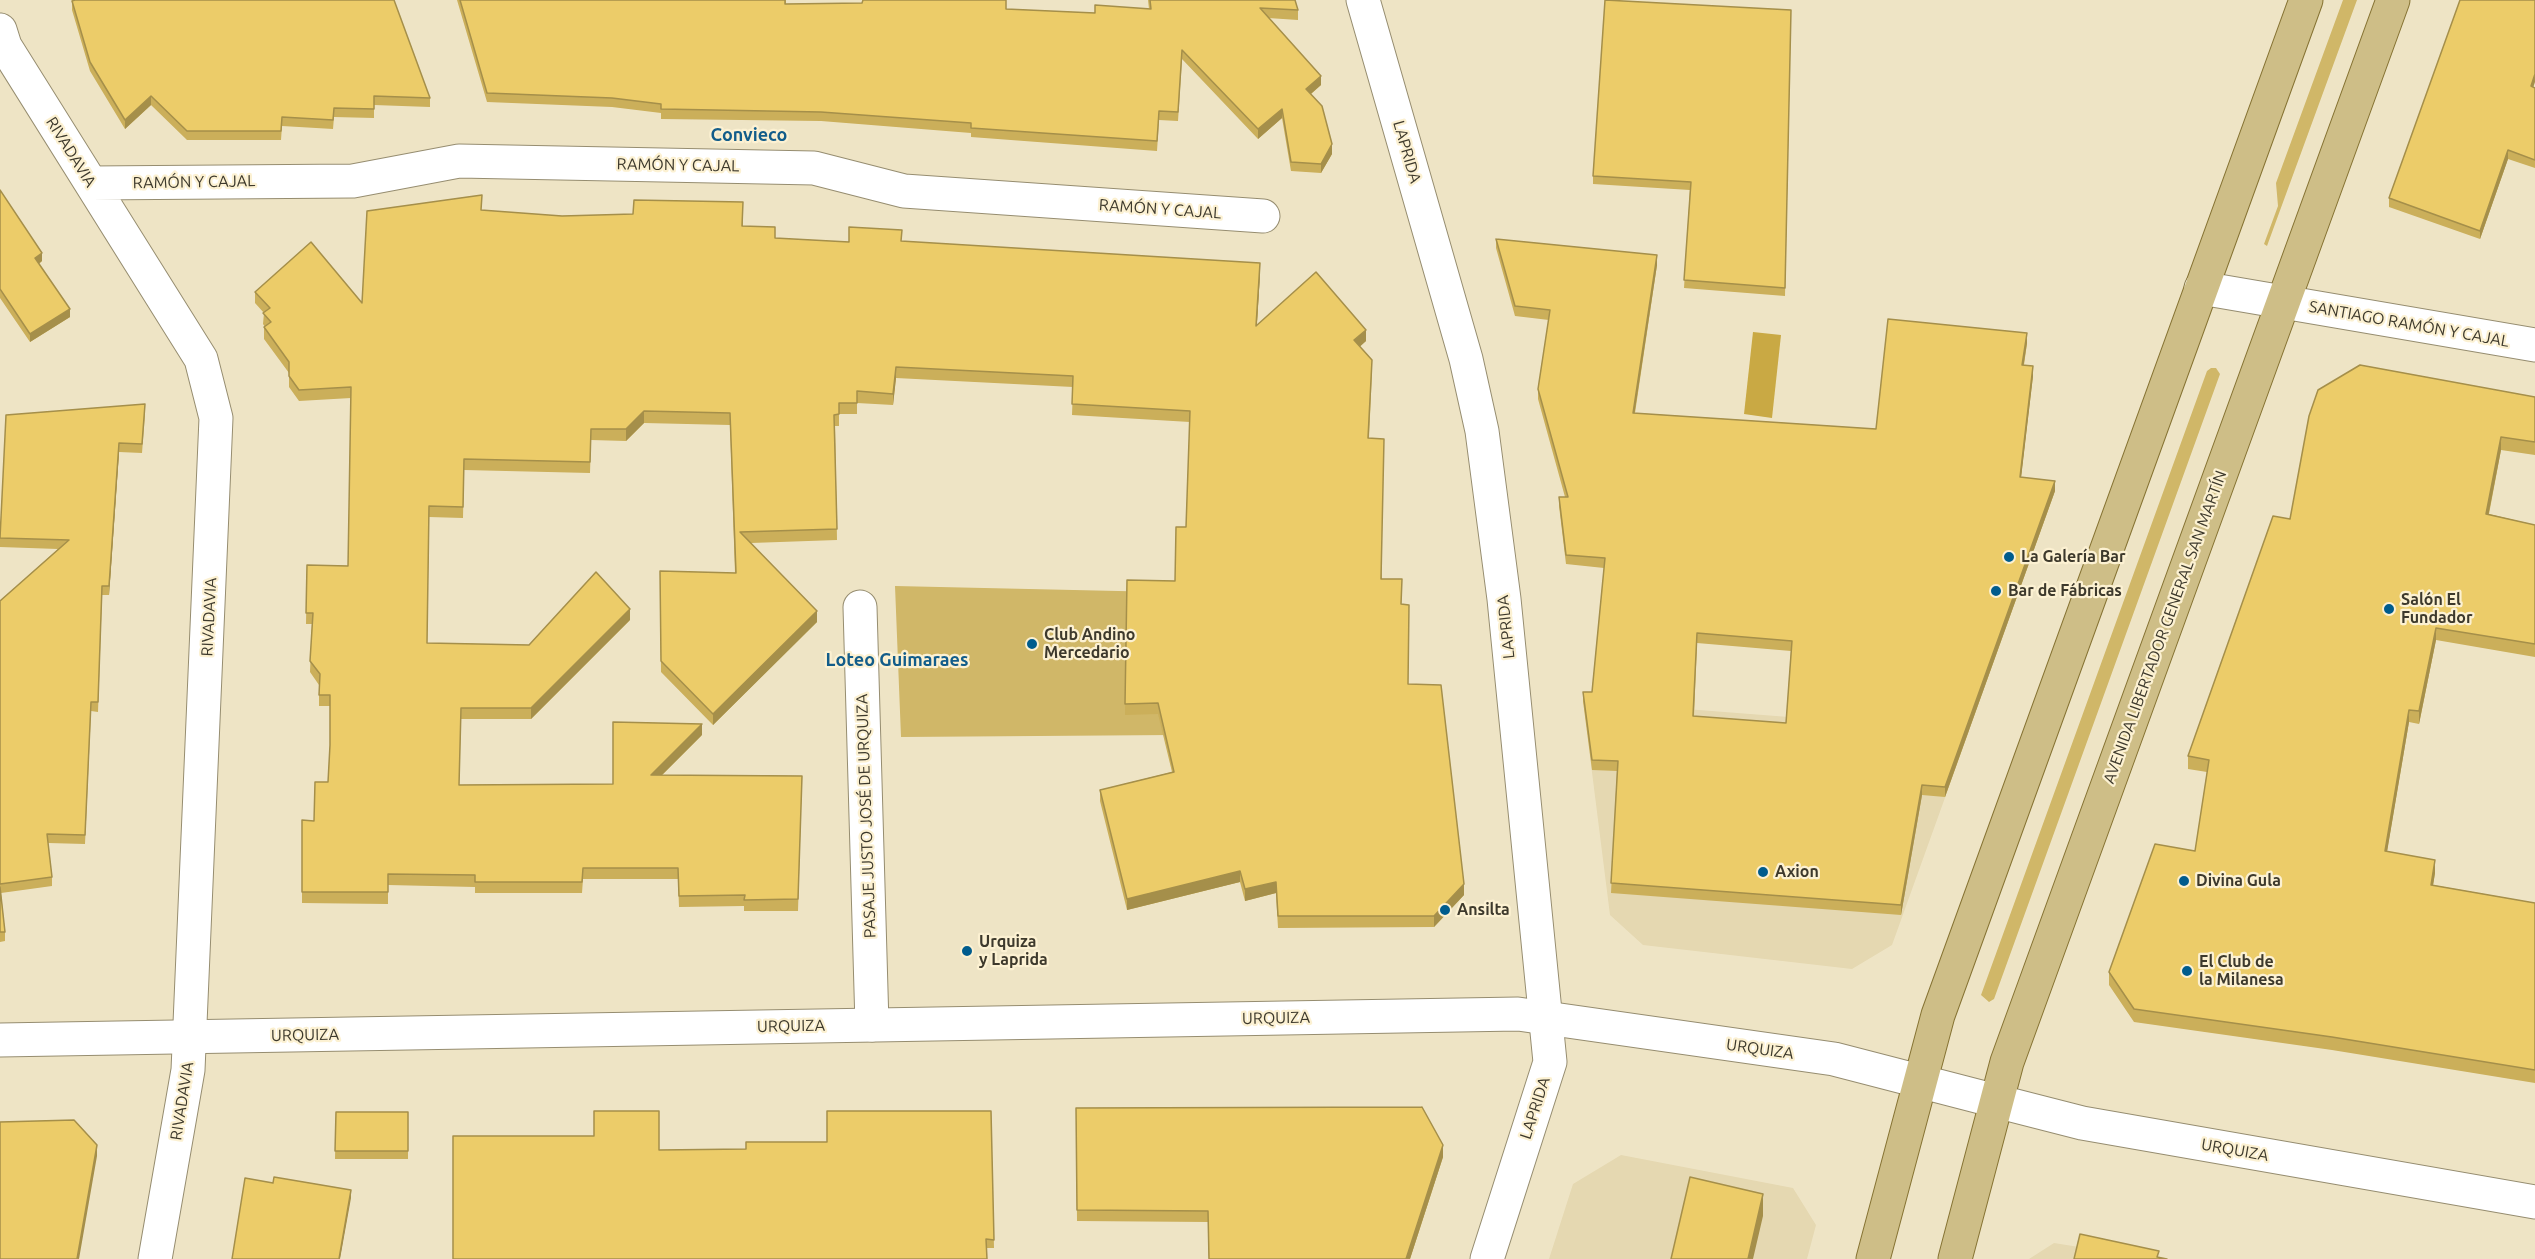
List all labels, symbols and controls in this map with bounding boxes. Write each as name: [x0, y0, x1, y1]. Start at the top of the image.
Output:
street label: RIVADAVIA: [42, 113, 100, 191]
street label: LAPRIDA: [1389, 119, 1425, 185]
district label: Convieco: [711, 124, 787, 146]
street label: RAMÓN Y CAJAL: [617, 154, 739, 176]
street label: RAMÓN Y CAJAL: [133, 171, 255, 193]
street label: RAMÓN Y CAJAL: [1098, 195, 1222, 223]
street label: SANTIAGO RAMÓN Y CAJAL: [2308, 297, 2510, 351]
street label: AVENIDA LIBERTADOR GENERAL SAN MARTÍN: [2099, 468, 2231, 786]
place label: La Galería Bar: [2021, 547, 2126, 567]
marker: La Galería Bar: [2002, 550, 2016, 564]
street label: RIVADAVIA: [197, 577, 221, 657]
place label: Bar de Fábricas: [2008, 581, 2122, 601]
marker: Bar de Fábricas: [1989, 584, 2003, 598]
place label: Salón El Fundador: [2401, 590, 2472, 628]
street label: LAPRIDA: [1493, 594, 1519, 660]
marker: Salón El Fundador: [2382, 602, 2396, 616]
place label: Club Andino Mercedario: [1044, 625, 1135, 663]
marker: Club Andino Mercedario: [1025, 637, 1039, 651]
district label: Loteo Guimaraes: [826, 649, 968, 671]
street label: PASAJE JUSTO JOSÉ DE URQUIZA: [852, 694, 880, 938]
place label: Axion: [1775, 862, 1819, 882]
marker: Axion: [1756, 865, 1770, 879]
place label: Divina Gula: [2196, 871, 2281, 891]
marker: Divina Gula: [2177, 874, 2191, 888]
place label: Ansilta: [1457, 900, 1510, 920]
marker: Ansilta: [1438, 903, 1452, 917]
place label: Urquiza y Laprida: [979, 932, 1048, 970]
marker: Urquiza y Laprida: [960, 944, 974, 958]
place label: El Club de la Milanesa: [2199, 952, 2284, 990]
marker: El Club de la Milanesa: [2180, 964, 2194, 978]
street label: URQUIZA: [1242, 1008, 1310, 1028]
street label: URQUIZA: [757, 1016, 825, 1036]
street label: URQUIZA: [271, 1025, 339, 1045]
street label: URQUIZA: [1725, 1035, 1795, 1063]
street label: RIVADAVIA: [166, 1060, 198, 1142]
street label: LAPRIDA: [1516, 1075, 1554, 1141]
street label: URQUIZA: [2200, 1135, 2270, 1165]

